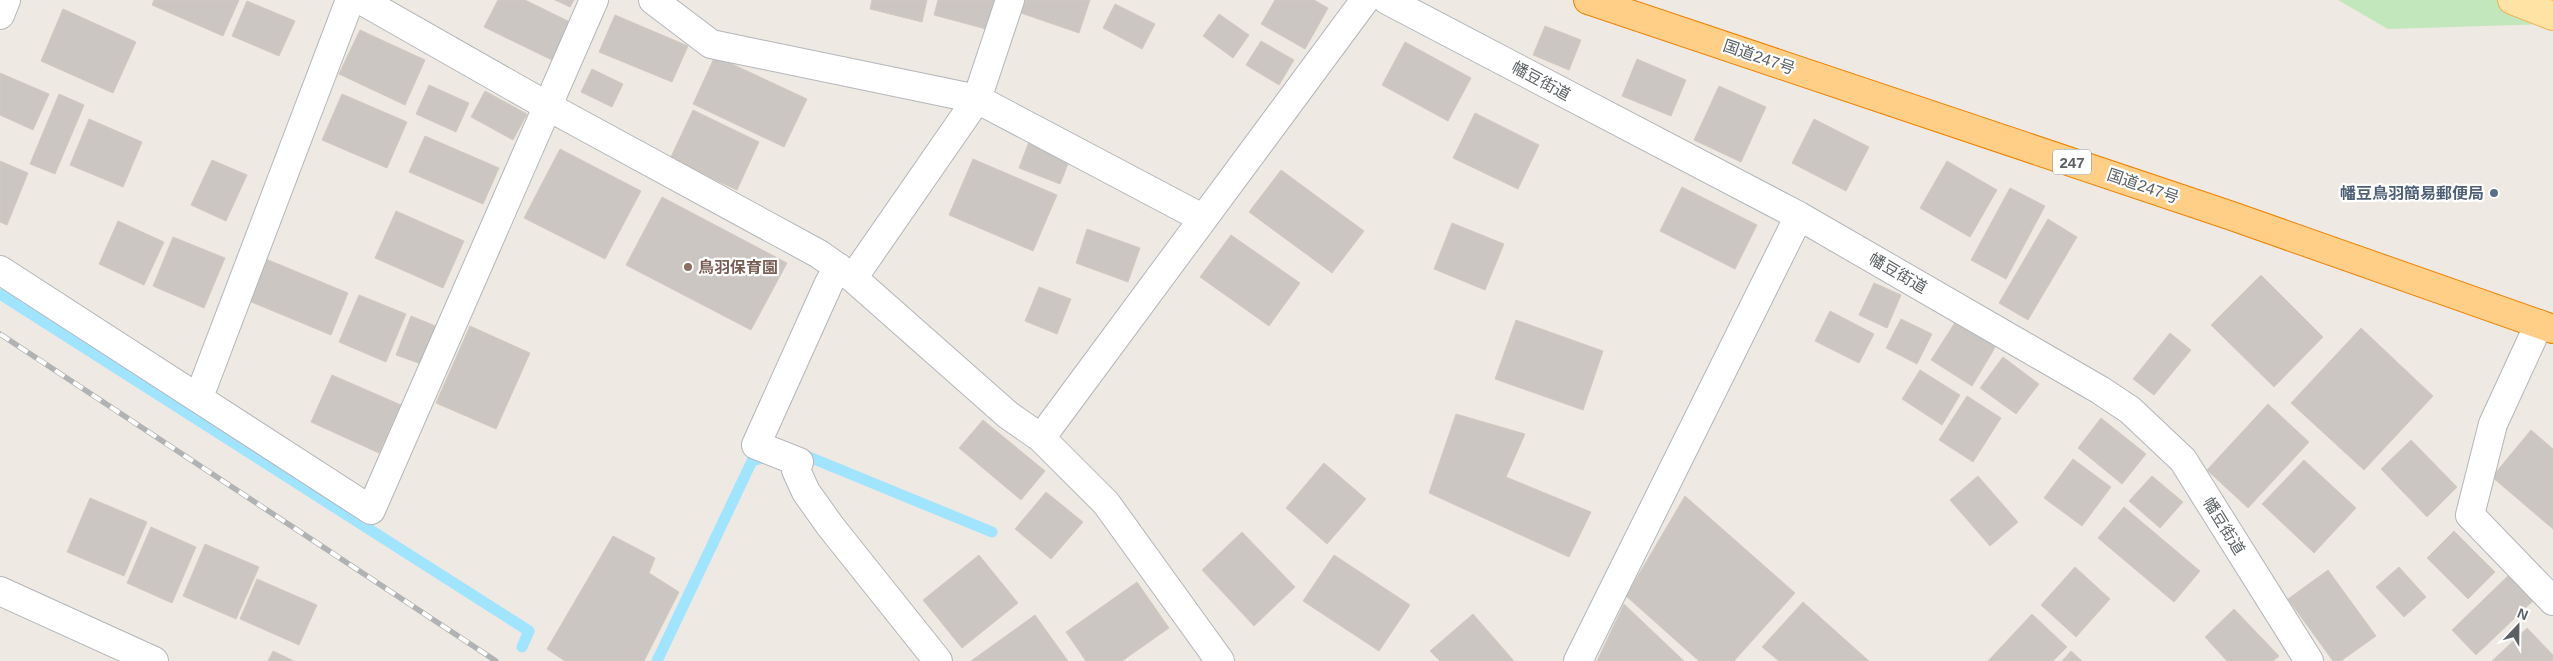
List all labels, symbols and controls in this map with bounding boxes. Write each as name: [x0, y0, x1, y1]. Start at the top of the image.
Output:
street label: 国道247号: [1721, 37, 1797, 77]
street label: 幡豆街道: [1509, 58, 1573, 104]
road number: 247: [2053, 150, 2091, 174]
street label: 国道247号: [2105, 166, 2181, 206]
place label: 幡豆鳥羽簡易郵便局: [2340, 184, 2484, 202]
marker: 幡豆鳥羽簡易郵便局: [2488, 187, 2500, 199]
street label: 幡豆街道: [1866, 250, 1930, 296]
place label: 鳥羽保育園: [698, 258, 778, 276]
marker: 鳥羽保育園: [682, 261, 694, 273]
street label: 幡豆街道: [2200, 494, 2248, 558]
north arrow: [2493, 601, 2543, 651]
text: N: [2515, 605, 2531, 623]

